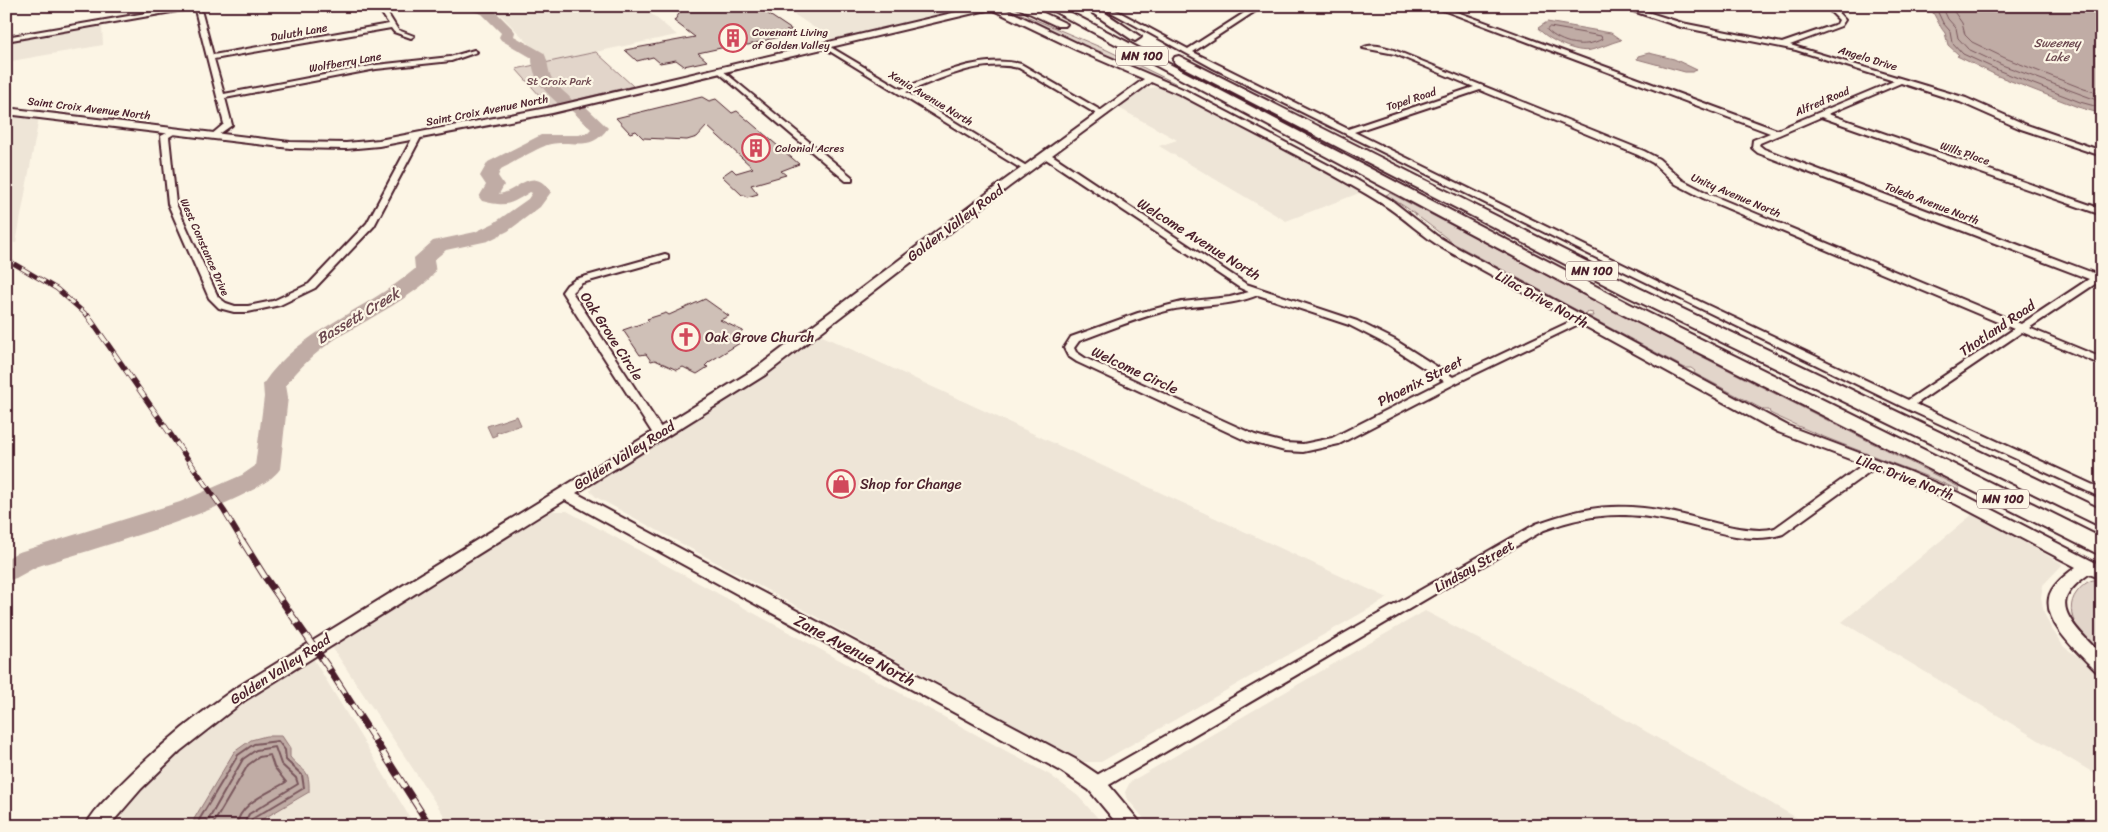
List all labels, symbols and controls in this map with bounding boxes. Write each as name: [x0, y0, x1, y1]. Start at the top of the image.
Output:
street label: Duluth Lane: [269, 18, 329, 47]
building icon: Covenant Living of Golden Valley: [718, 23, 748, 53]
place label: Covenant Living of Golden Valley: [752, 23, 830, 55]
water label: Sweeney Lake: [2034, 32, 2082, 68]
street label: Angelo Drive: [1835, 40, 1900, 77]
road number: MN 100: [1116, 46, 1168, 66]
street label: Wolfberry Lane: [307, 47, 383, 78]
street label: Xenia Avenue North: [884, 65, 977, 131]
park label: St Croix Park: [526, 72, 592, 91]
street label: Alfred Road: [1791, 81, 1853, 122]
street label: Topel Road: [1384, 82, 1440, 116]
street label: Saint Croix Avenue North: [424, 89, 550, 132]
street label: Saint Croix Avenue North: [26, 92, 152, 126]
building icon: Colonial Acres: [741, 133, 771, 163]
street label: Wills Place: [1937, 136, 1993, 171]
place label: Colonial Acres: [775, 139, 845, 158]
street label: Unity Avenue North: [1688, 168, 1784, 223]
street label: Toledo Avenue North: [1882, 177, 1982, 230]
street label: Golden Valley Road: [901, 178, 1010, 268]
street label: Welcome Avenue North: [1132, 191, 1265, 288]
street label: West Constance Drive: [174, 195, 235, 300]
road number: MN 100: [1566, 262, 1618, 280]
street label: Lilac Drive North: [1491, 264, 1593, 335]
water label: Bassett Creek: [311, 280, 406, 351]
street label: Oak Grove Circle: [573, 287, 650, 386]
street label: Thotland Road: [1954, 293, 2042, 363]
church icon: Oak Grove Church: [671, 322, 701, 352]
place label: Oak Grove Church: [705, 325, 814, 350]
street label: Welcome Circle: [1087, 339, 1183, 402]
street label: Phoenix Street: [1373, 349, 1469, 414]
street label: Golden Valley Road: [568, 413, 681, 497]
street label: Lilac Drive North: [1852, 447, 1957, 508]
shop icon: Shop for Change: [826, 469, 856, 499]
place label: Shop for Change: [860, 472, 962, 497]
road number: MN 100: [1977, 489, 2029, 508]
street label: Lindsay Street: [1429, 533, 1519, 600]
street label: Zane Avenue North: [789, 606, 921, 695]
street label: Golden Valley Road: [225, 626, 337, 711]

